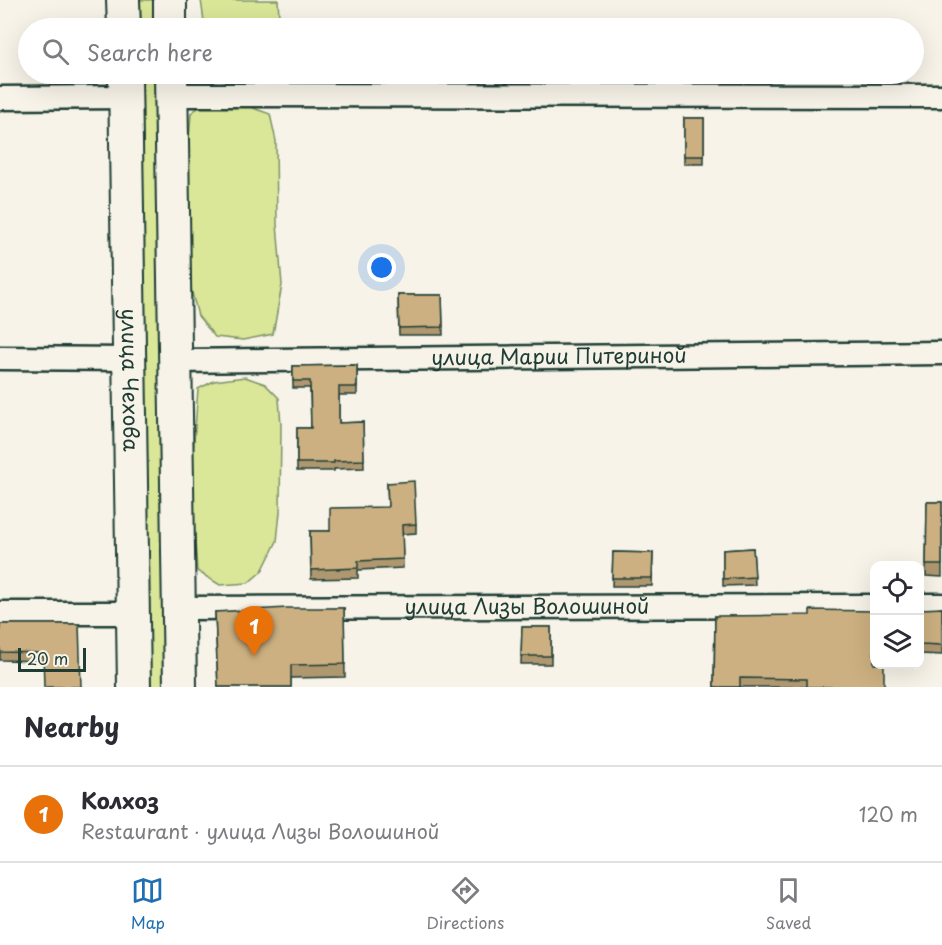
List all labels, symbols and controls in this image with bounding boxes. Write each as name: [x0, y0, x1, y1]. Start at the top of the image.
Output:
search box: [18, 18, 924, 84]
icon: search: [39, 35, 72, 68]
text: Search here: [87, 35, 213, 68]
your location: [367, 253, 396, 282]
street label: улица Чехова: [114, 308, 149, 452]
street label: улица Марии Питериной: [431, 338, 687, 372]
map controls: [870, 561, 924, 669]
button: locate: [870, 561, 924, 615]
street label: улица Лизы Волошиной: [404, 589, 649, 621]
pin: 1: [234, 606, 274, 656]
button: layers: [870, 615, 924, 669]
scale bar: [18, 645, 86, 672]
text: 20 m: [27, 646, 68, 670]
text: Nearby: [24, 707, 119, 746]
text: Колхоз: [81, 783, 159, 816]
text: 1: [39, 799, 48, 829]
text: 120 m: [859, 799, 918, 829]
text: Restaurant · улица Лизы Волошиной: [81, 816, 440, 846]
tab: Map: [131, 874, 165, 934]
tab: Directions: [426, 874, 504, 934]
tab: Saved: [766, 874, 811, 934]

